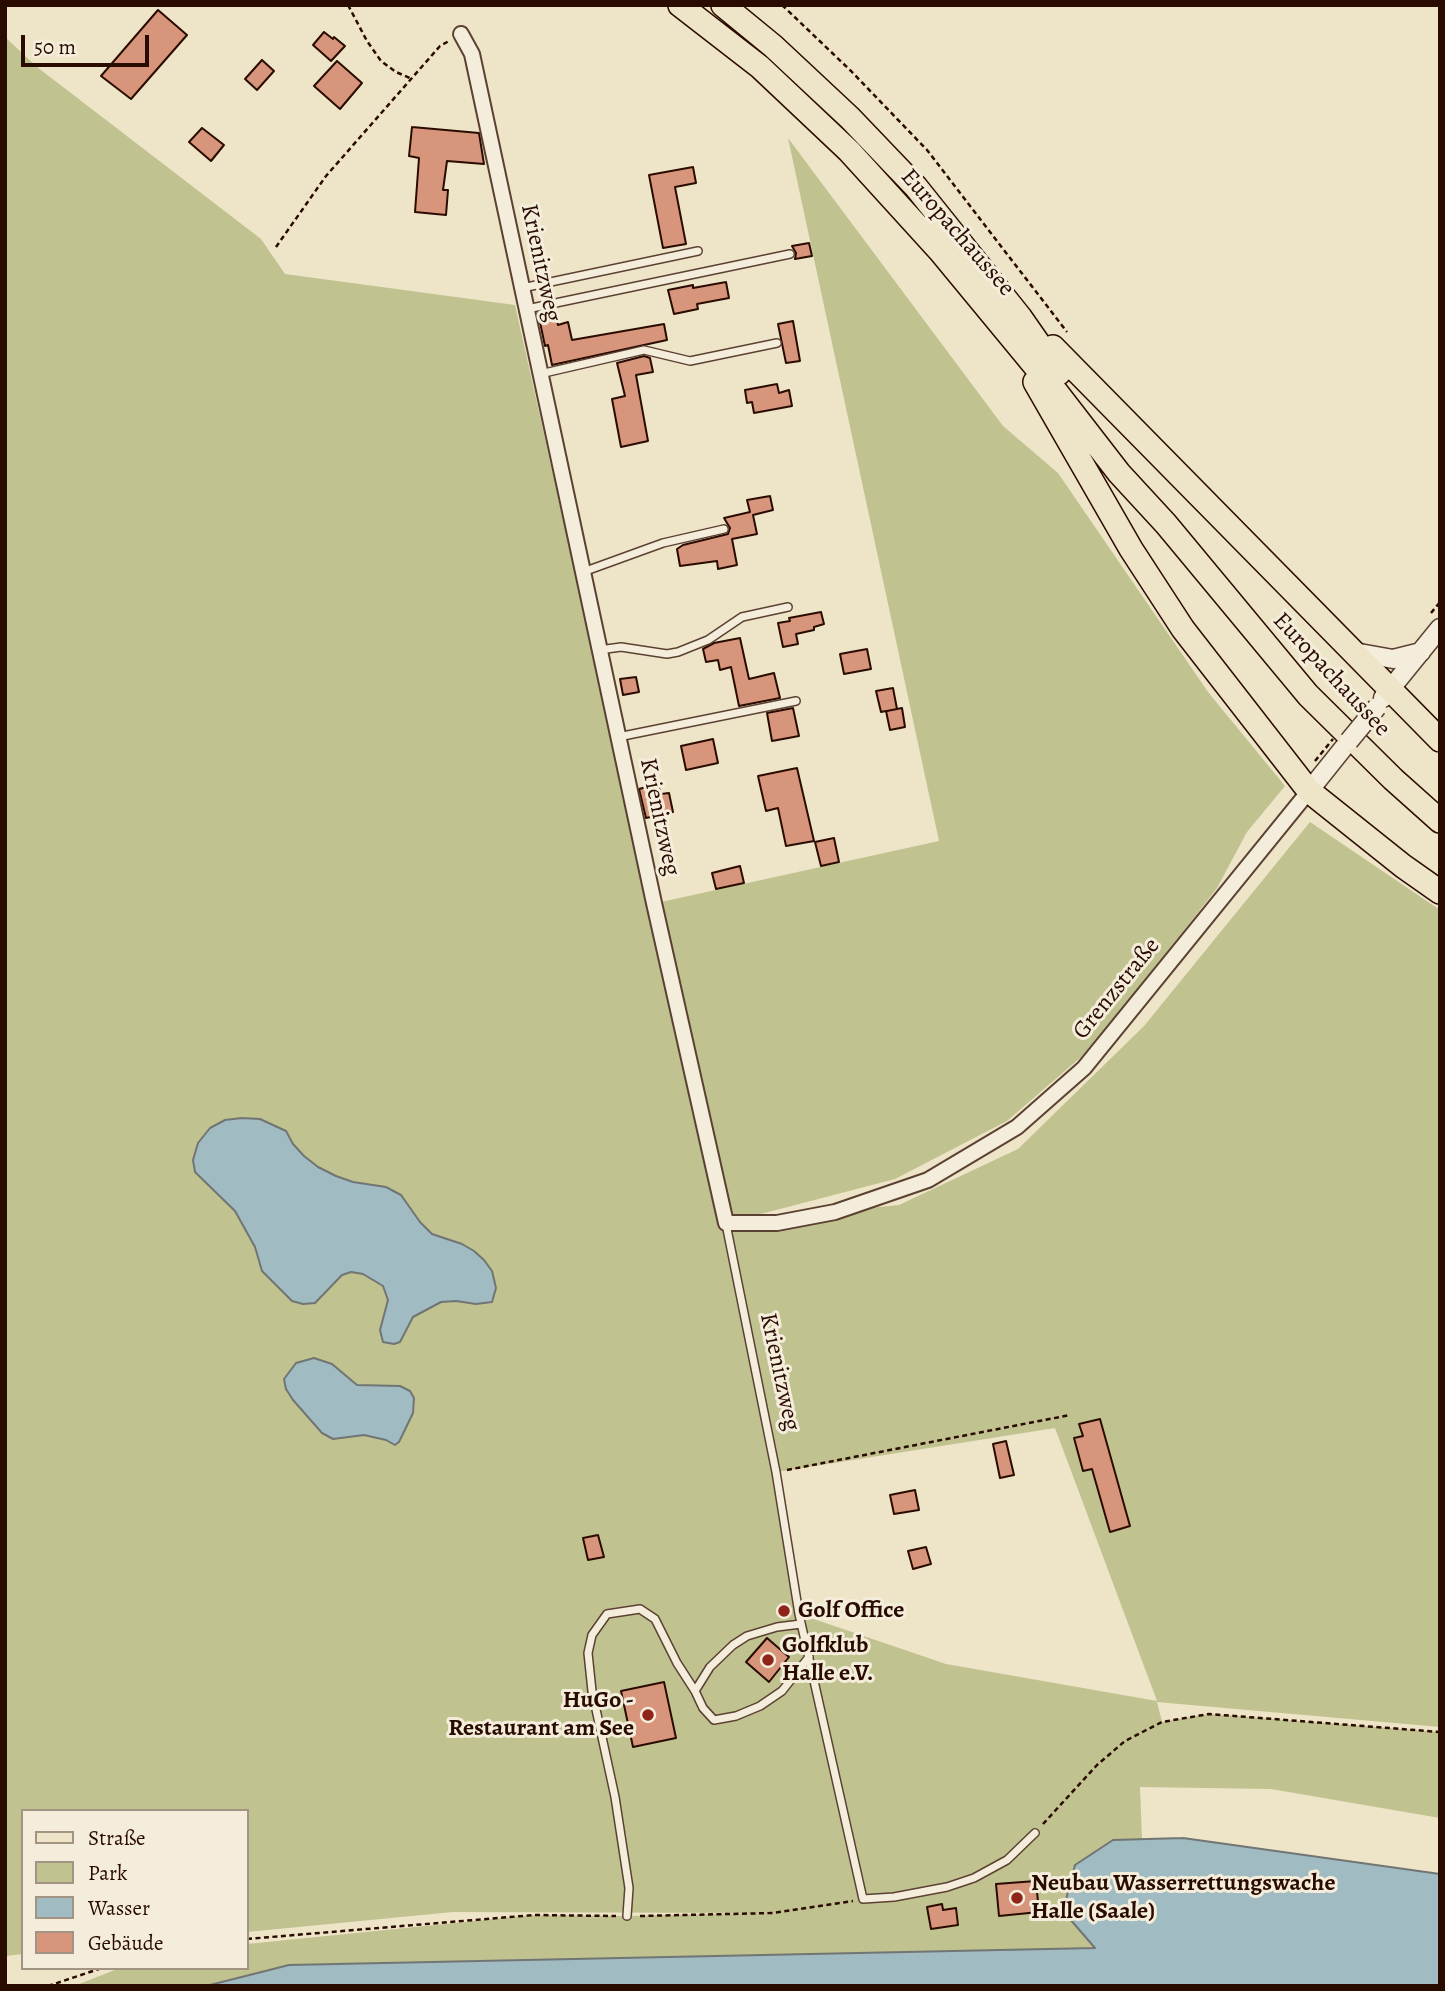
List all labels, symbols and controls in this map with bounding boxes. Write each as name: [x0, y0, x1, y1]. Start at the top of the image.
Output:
scale bar: [24, 21, 152, 65]
text: 50 m: [34, 33, 76, 61]
street label: Europachaussee: [894, 163, 1020, 303]
street label: Krienitzweg: [513, 201, 567, 325]
street label: Europachaussee: [1266, 607, 1396, 743]
street label: Krienitzweg: [632, 755, 686, 879]
street label: Grenzstraße: [1067, 933, 1167, 1045]
street label: Krienitzweg: [752, 1310, 806, 1434]
place label: Golf Office: [798, 1597, 904, 1625]
marker: Golf Office: [776, 1603, 792, 1619]
place label: Golfklub Halle e.V.: [782, 1632, 873, 1688]
marker: Golfklub Halle e.V.: [760, 1652, 776, 1668]
place label: HuGo - Restaurant am See: [448, 1687, 634, 1743]
marker: HuGo - Restaurant am See: [640, 1707, 656, 1723]
legend: [21, 1809, 248, 1970]
text: Straße: [88, 1824, 146, 1852]
text: Park: [88, 1859, 127, 1887]
place label: Neubau Wasserrettungswache Halle (Saale): [1031, 1870, 1335, 1926]
marker: Neubau Wasserrettungswache Halle (Saale): [1009, 1890, 1025, 1906]
text: Wasser: [88, 1894, 150, 1922]
text: Gebäude: [88, 1929, 164, 1957]

